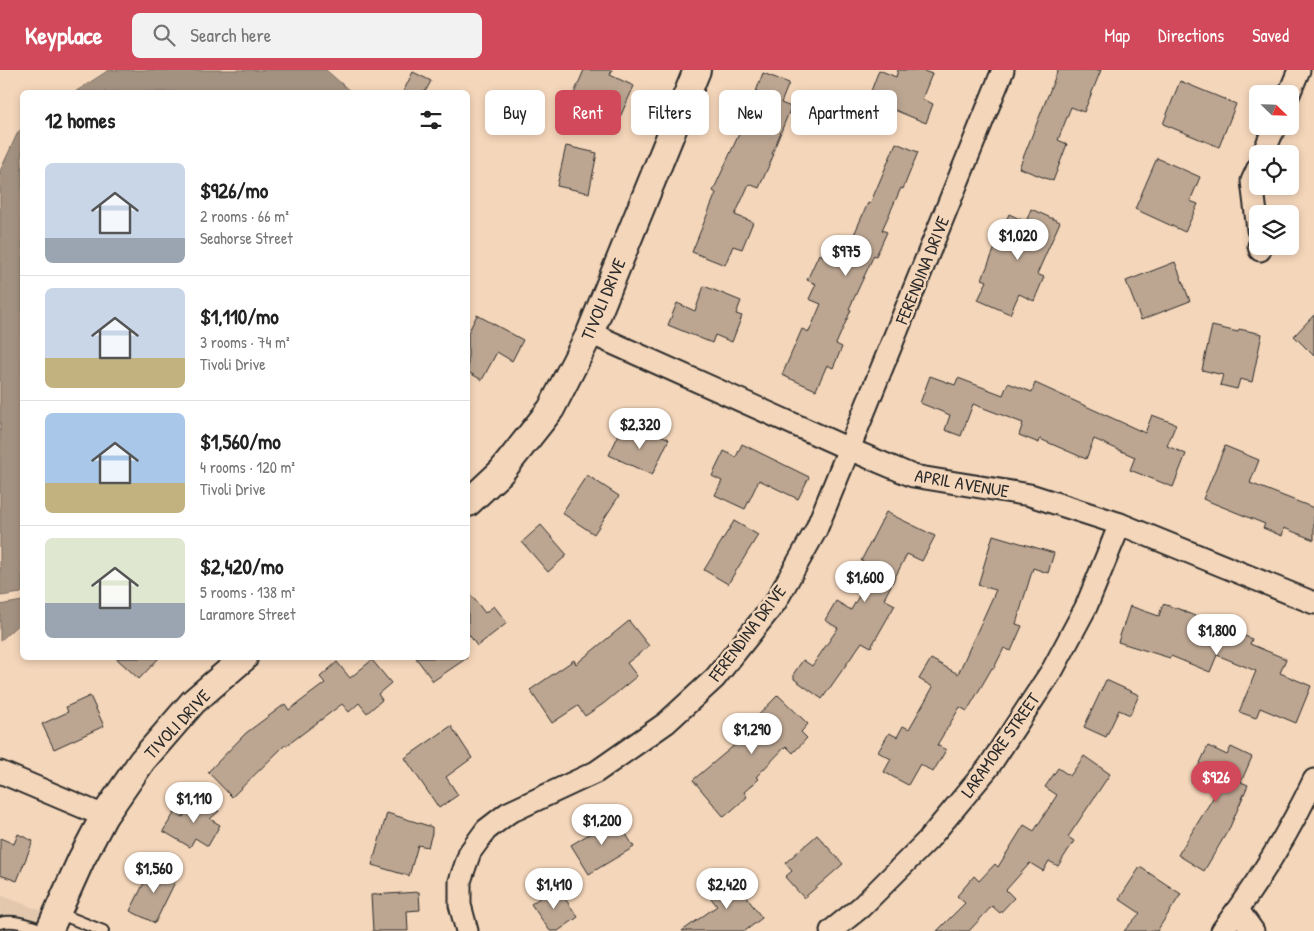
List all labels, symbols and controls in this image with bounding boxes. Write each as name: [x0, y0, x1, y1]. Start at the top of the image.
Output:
search box: [132, 13, 482, 58]
text: Keyplace: [25, 19, 102, 51]
icon: search: [150, 21, 178, 49]
text: Search here: [190, 22, 271, 48]
text: Map: [1105, 23, 1130, 48]
text: Directions: [1158, 23, 1224, 48]
text: Saved: [1252, 23, 1289, 48]
north arrow: [1249, 85, 1299, 135]
map controls: [1249, 85, 1299, 255]
chip: Buy: [485, 90, 545, 135]
chip: Rent: [555, 90, 621, 135]
chip: Filters: [631, 90, 709, 135]
chip: New: [719, 90, 781, 135]
chip: Apartment: [791, 90, 897, 135]
text: 12 homes: [45, 106, 115, 135]
icon: filters: [417, 106, 445, 134]
button: locate: [1249, 145, 1299, 195]
text: $926/mo: [200, 176, 268, 205]
icon: home: [85, 183, 145, 243]
text: 2 rooms · 66 m²: [200, 205, 289, 227]
button: layers: [1249, 205, 1299, 255]
street label: FERENDINA DRIVE: [889, 212, 955, 329]
pin: $1,020: [977, 218, 1059, 261]
text: $1,020: [999, 224, 1037, 246]
text: Seahorse Street: [200, 227, 293, 249]
pin: $975: [816, 234, 876, 277]
text: $975: [832, 240, 860, 262]
street label: TIVOLI DRIVE: [575, 254, 631, 344]
text: $1,110/mo: [200, 302, 279, 331]
icon: home: [85, 308, 145, 368]
text: 3 rooms · 74 m²: [200, 331, 290, 353]
text: Tivoli Drive: [200, 353, 266, 375]
pin: $2,320: [599, 408, 681, 450]
text: $2,320: [620, 413, 660, 435]
text: $1,560/mo: [200, 427, 281, 456]
icon: home: [85, 433, 145, 493]
text: 4 rooms · 120 m²: [200, 456, 295, 478]
street label: APRIL AVENUE: [913, 462, 1011, 504]
text: Tivoli Drive: [200, 478, 266, 500]
text: $2,420/mo: [200, 552, 283, 581]
icon: home: [85, 558, 145, 618]
pin: $1,600: [824, 560, 906, 603]
text: $1,600: [846, 566, 884, 588]
street label: FERENDINA DRIVE: [702, 580, 792, 687]
text: 5 rooms · 138 m²: [200, 581, 295, 603]
text: Laramore Street: [200, 603, 295, 625]
pin: $1,800: [1176, 614, 1258, 656]
text: $1,800: [1198, 619, 1236, 641]
street label: TIVOLI DRIVE: [138, 684, 216, 764]
street label: LARAMORE STREET: [955, 687, 1046, 802]
pin: $1,290: [711, 712, 793, 755]
text: $1,290: [733, 718, 771, 740]
pin: $926: [1186, 760, 1246, 803]
text: $926: [1202, 766, 1230, 788]
pin: $1,110: [153, 782, 235, 824]
text: $1,110: [176, 787, 212, 809]
pin: $1,200: [561, 804, 643, 846]
text: $1,200: [583, 809, 621, 831]
pin: $1,560: [113, 852, 195, 894]
text: $1,560: [135, 857, 173, 879]
pin: $1,410: [513, 868, 595, 910]
pin: $2,420: [686, 868, 768, 910]
text: $1,410: [536, 873, 572, 895]
text: $2,420: [707, 873, 747, 895]

